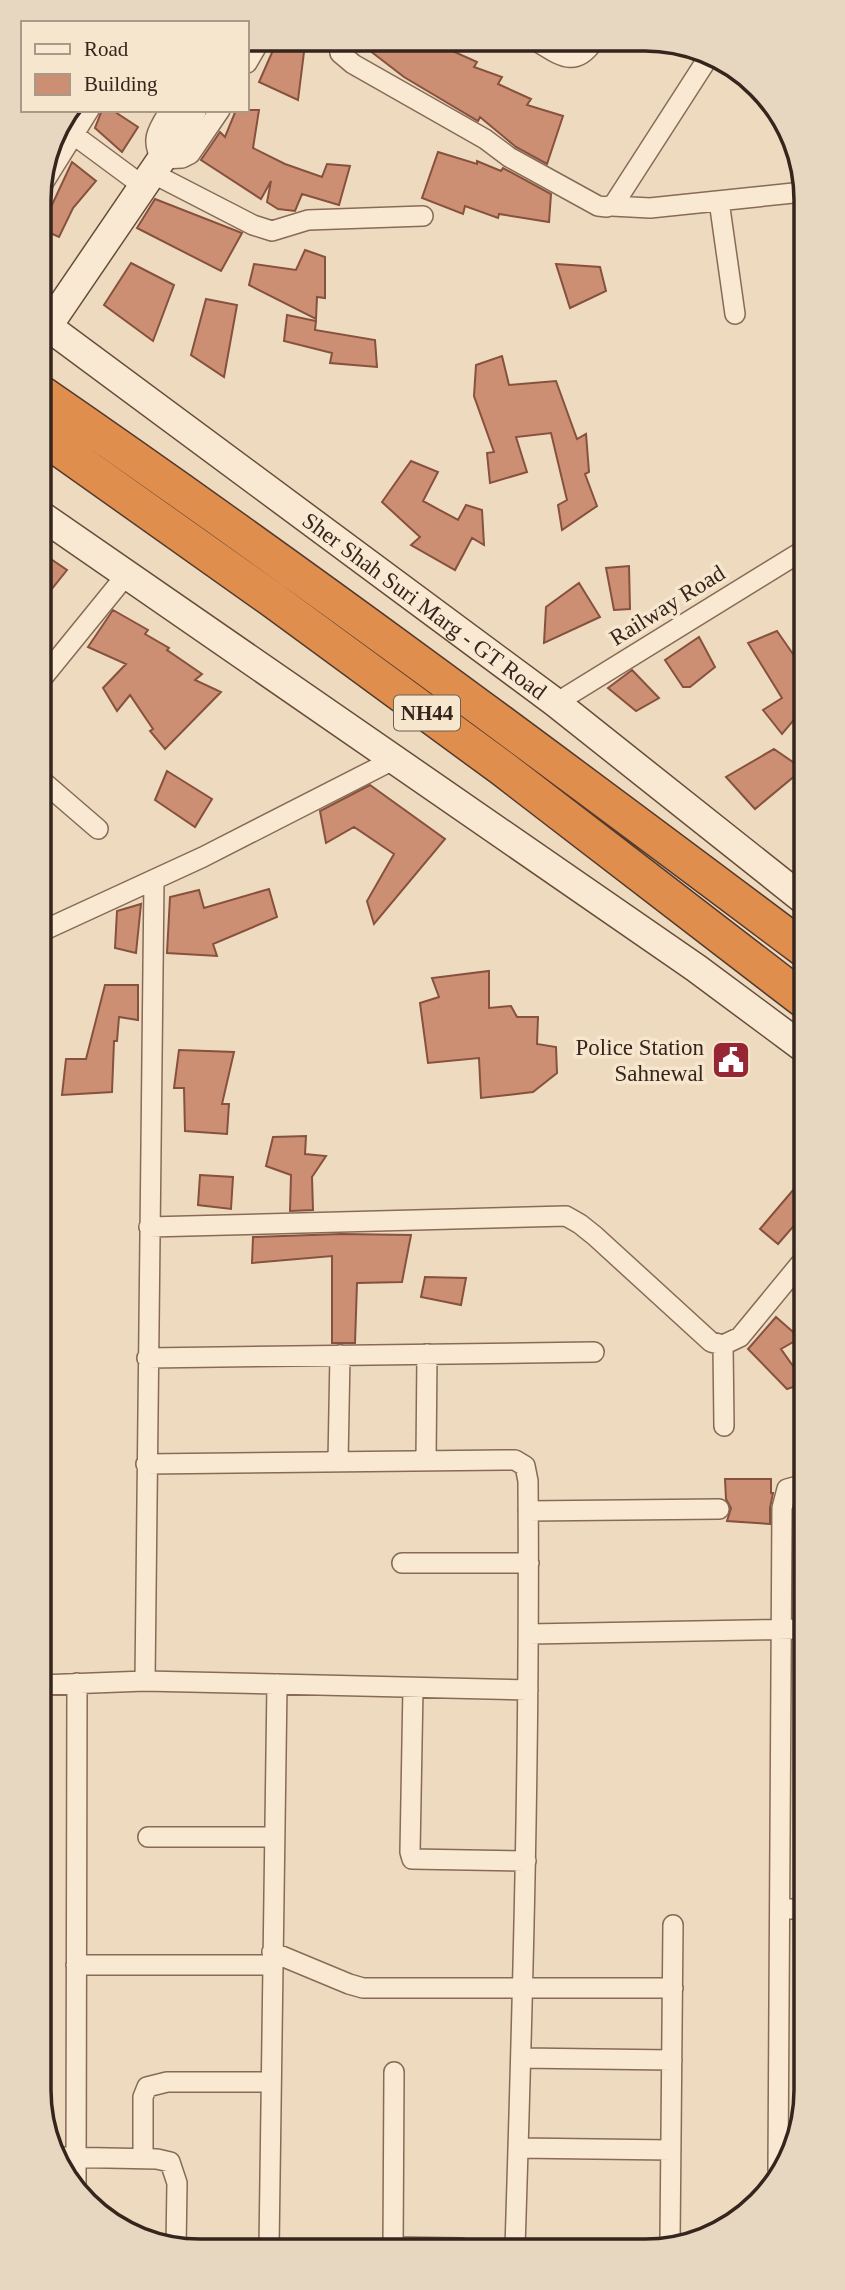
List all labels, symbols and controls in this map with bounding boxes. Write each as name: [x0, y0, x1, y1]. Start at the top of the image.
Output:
legend: [21, 21, 248, 112]
text: Road: [84, 37, 129, 61]
text: Building: [84, 72, 158, 96]
street label: Sher Shah Suri Marg - GT Road: [298, 508, 552, 705]
street label: Railway Road: [605, 560, 730, 651]
road number: NH44: [394, 696, 460, 730]
place label: Police Station Sahnewal: [576, 1035, 704, 1086]
public building icon: Police Station Sahnewal: [710, 1039, 752, 1081]

